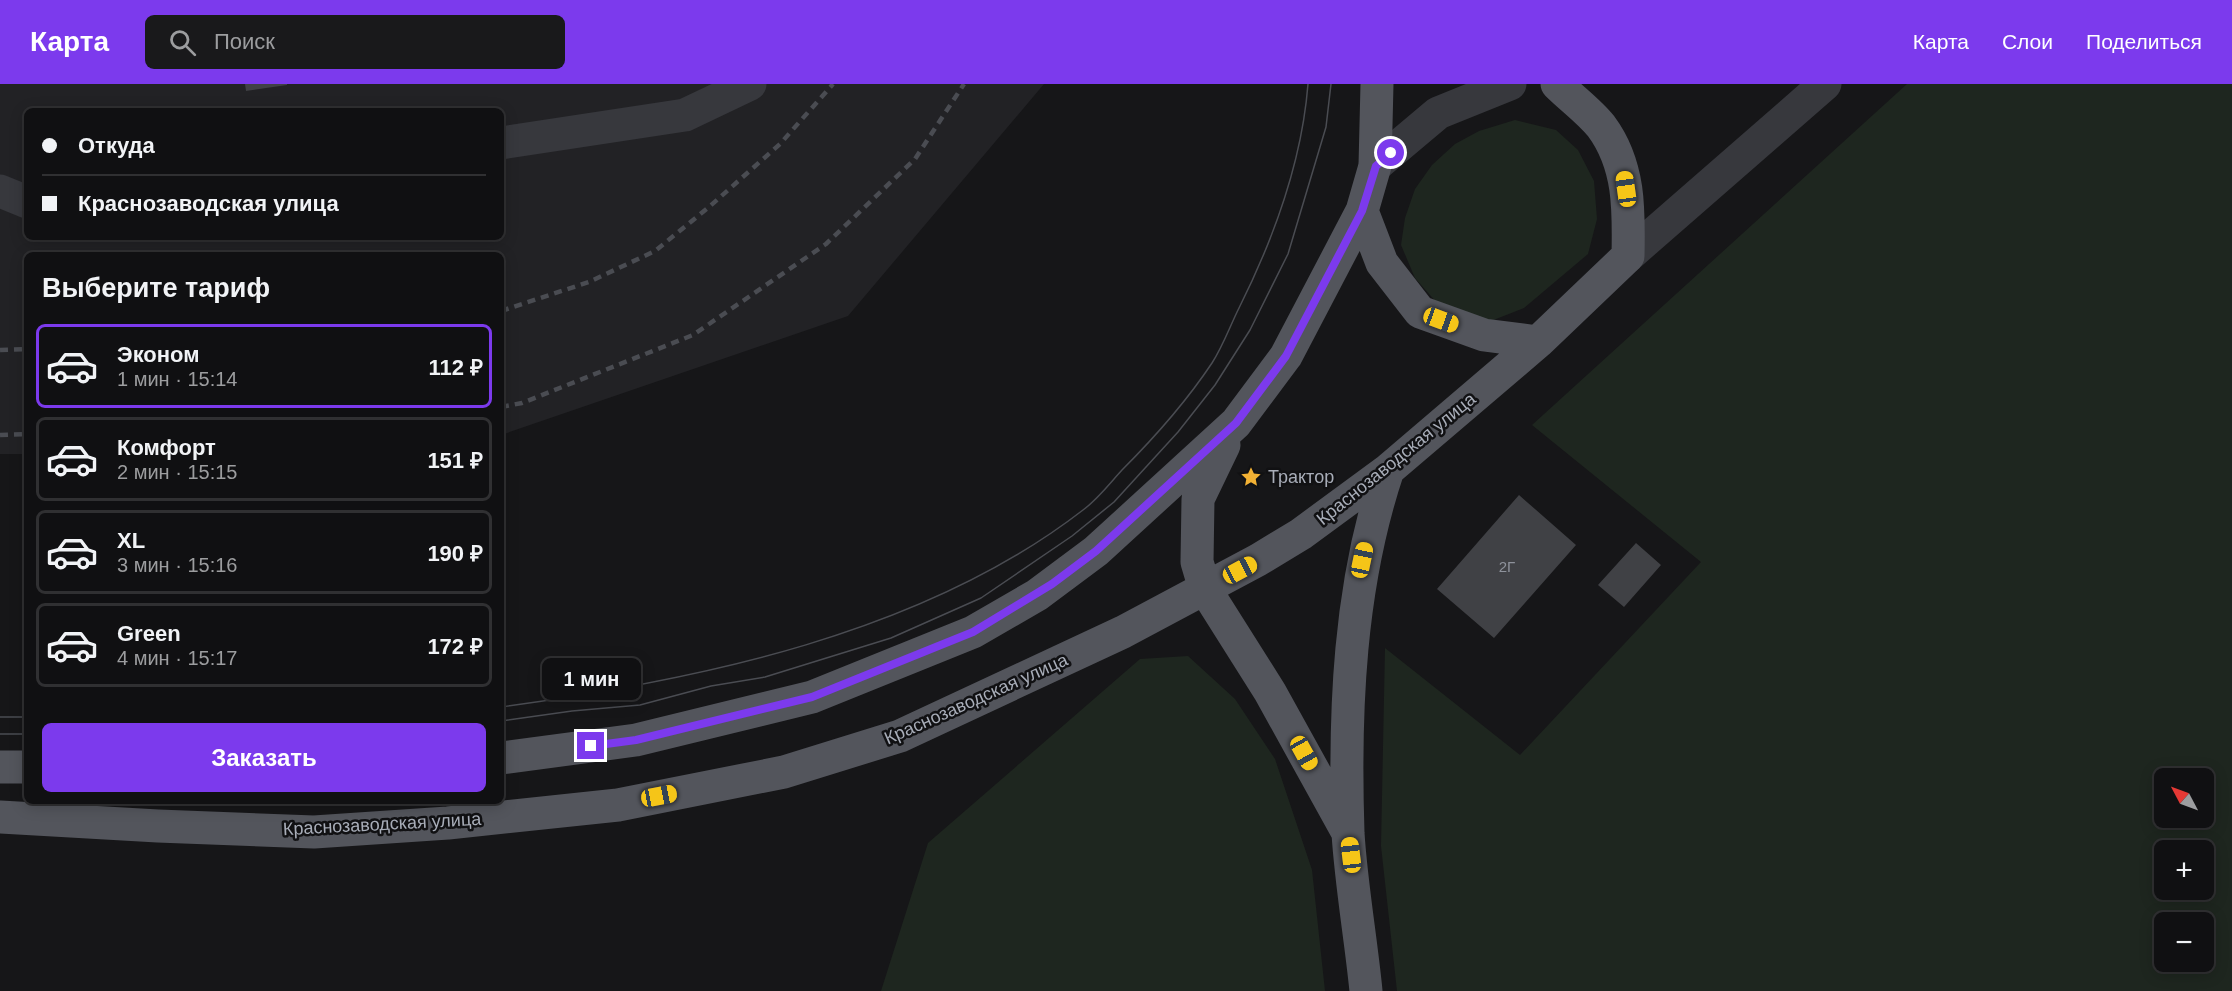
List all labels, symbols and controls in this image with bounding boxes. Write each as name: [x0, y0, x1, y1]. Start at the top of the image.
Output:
search box: [145, 15, 565, 69]
text: Карта: [30, 26, 109, 57]
icon: search: [166, 26, 199, 59]
text: Поиск: [214, 29, 275, 54]
text: Карта: [1913, 30, 1969, 53]
text: Слои: [2002, 30, 2053, 53]
text: Поделиться: [2086, 30, 2202, 53]
text: Откуда: [78, 133, 155, 158]
route start: [1377, 139, 1404, 166]
car: [1615, 170, 1637, 208]
text: Краснозаводская улица: [78, 191, 339, 216]
text: Выберите тариф: [42, 273, 270, 303]
car: [1421, 305, 1461, 335]
icon: car: [45, 339, 99, 393]
text: Эконом: [117, 342, 200, 367]
text: 112 ₽: [429, 355, 483, 380]
text: 1 мин · 15:14: [117, 368, 237, 390]
street label: Краснозаводская улица: [1313, 388, 1480, 529]
icon: car: [45, 432, 99, 486]
text: Комфорт: [117, 435, 216, 460]
text: 151 ₽: [427, 448, 483, 473]
text: 2 мин · 15:15: [117, 461, 237, 483]
place icon: Трактор: [1239, 465, 1263, 489]
place label: Трактор: [1268, 467, 1334, 487]
icon: car: [45, 525, 99, 579]
text: XL: [117, 528, 145, 553]
text: 190 ₽: [427, 541, 483, 566]
car: [1349, 541, 1375, 579]
text: 3 мин · 15:16: [117, 554, 237, 576]
car: [1220, 554, 1260, 586]
house number: 2Г: [1499, 558, 1515, 575]
icon: car: [45, 618, 99, 672]
text: Green: [117, 621, 181, 646]
text: 172 ₽: [427, 634, 483, 659]
text: 4 мин · 15:17: [117, 647, 237, 669]
street label: Краснозаводская улица: [881, 649, 1072, 749]
callout: 1 мин: [542, 659, 640, 701]
text: 1 мин: [564, 668, 619, 690]
button: Заказать: [42, 723, 486, 792]
route end: [577, 732, 604, 759]
car: [1287, 733, 1321, 773]
north arrow: [2154, 768, 2214, 828]
map controls: [2154, 768, 2214, 972]
car: [640, 784, 678, 808]
street label: Краснозаводская улица: [282, 809, 483, 839]
car: [1340, 836, 1362, 874]
button: +: [2154, 840, 2214, 900]
button: −: [2154, 912, 2214, 972]

